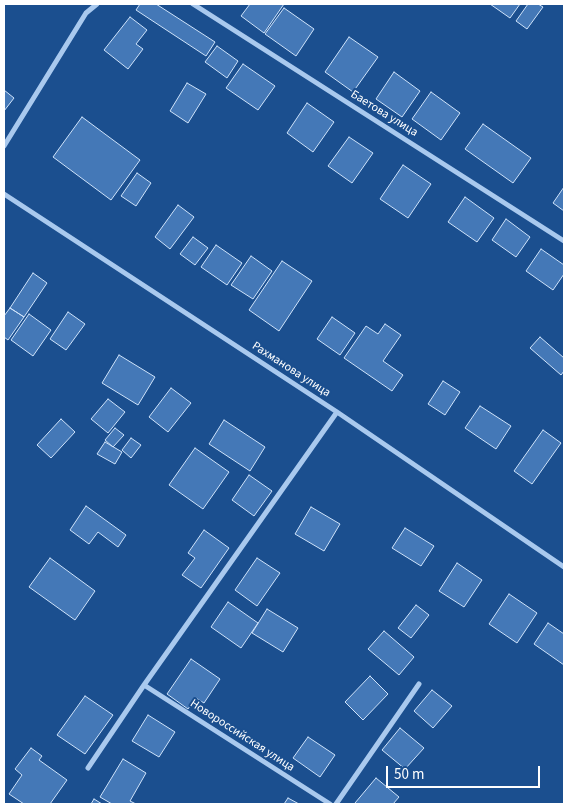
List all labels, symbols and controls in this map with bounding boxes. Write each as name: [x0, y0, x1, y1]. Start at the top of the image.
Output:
street label: Баетова улица: [348, 88, 420, 140]
street label: Рахманова улица: [249, 339, 333, 401]
street label: Новороссийская улица: [187, 697, 297, 775]
scale bar: [388, 756, 542, 788]
text: 50 m: [394, 764, 424, 785]

